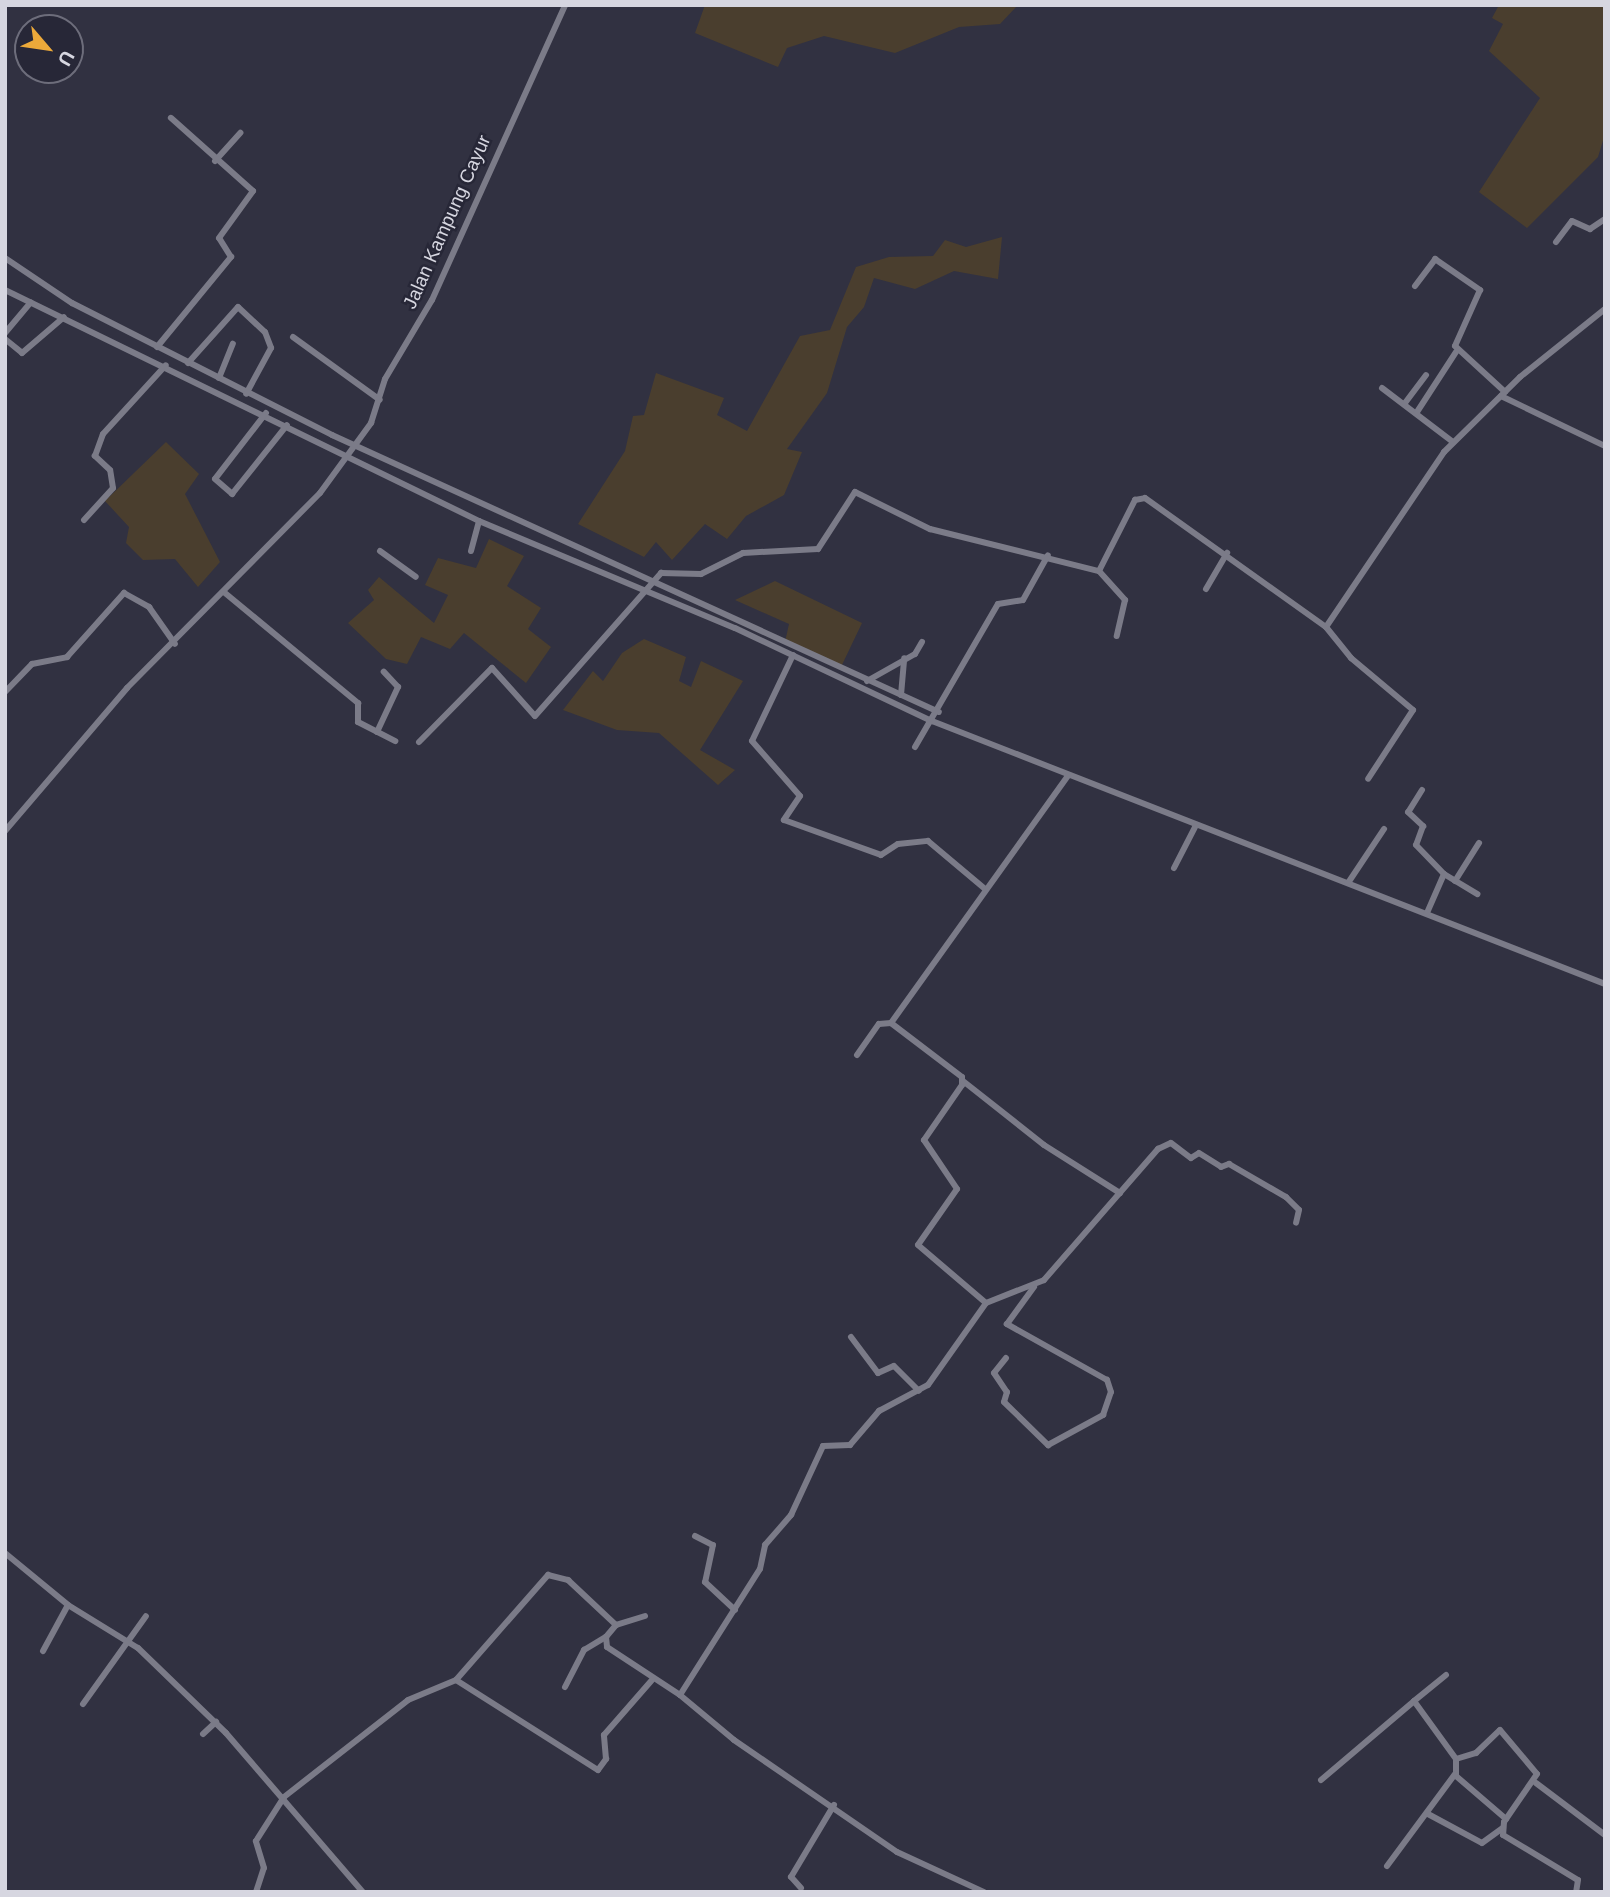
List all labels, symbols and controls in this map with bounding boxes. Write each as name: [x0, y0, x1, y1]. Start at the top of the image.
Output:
north arrow: [14, 14, 84, 84]
text: U: [54, 47, 79, 70]
street label: Jalan Kampung Cayur: [398, 131, 496, 313]

